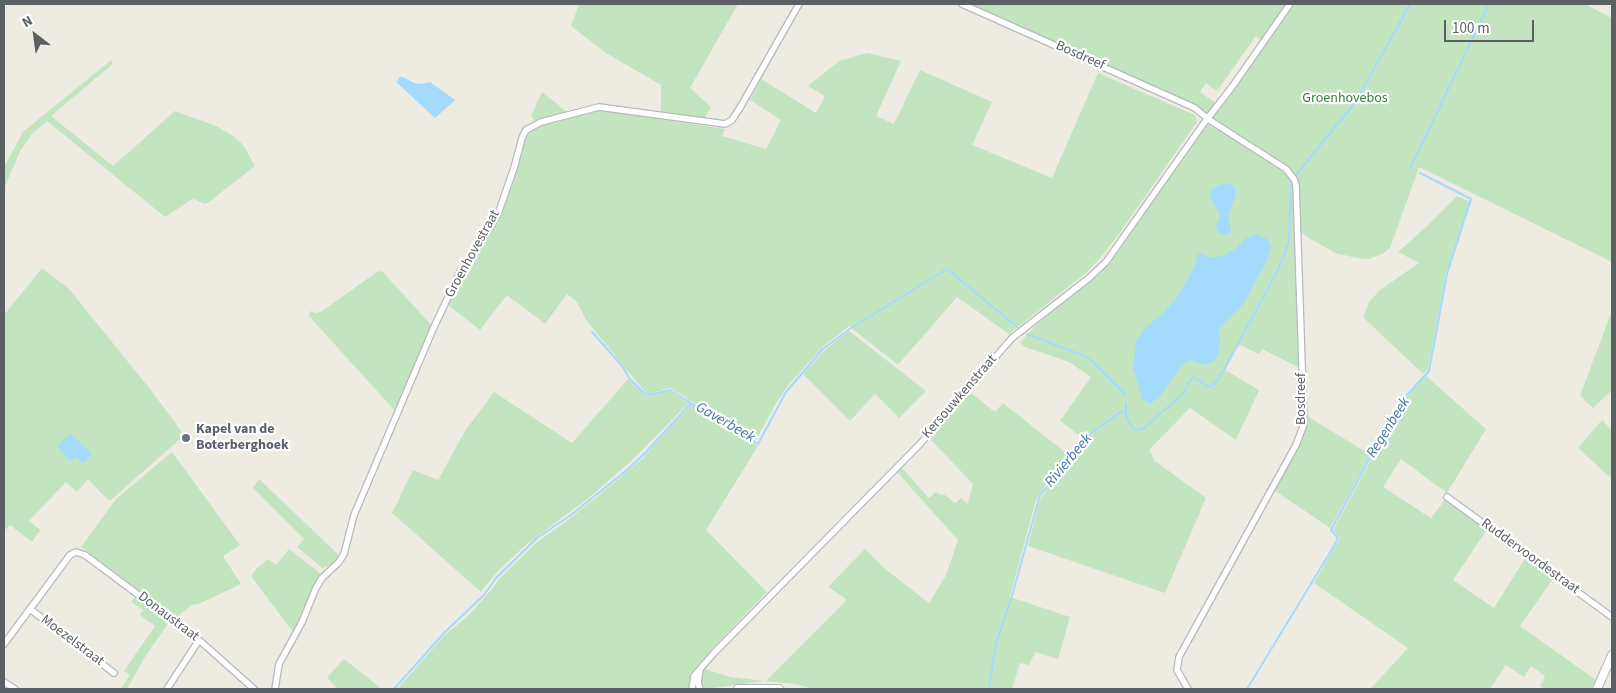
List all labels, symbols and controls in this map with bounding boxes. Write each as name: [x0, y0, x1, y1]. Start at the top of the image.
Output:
north arrow: [10, 10, 60, 60]
scale bar: [1446, 10, 1536, 42]
text: N: [18, 11, 37, 33]
text: 100 m: [1452, 18, 1490, 39]
street label: Bosdreef: [1053, 38, 1107, 74]
park label: Groenhovebos: [1302, 91, 1388, 107]
street label: Groenhovestraat: [442, 207, 504, 301]
street label: Kersouwkenstraat: [919, 352, 1001, 442]
street label: Bosdreef: [1294, 373, 1310, 425]
water label: Regenbeek: [1363, 394, 1415, 462]
water label: Gaverbeek: [692, 399, 758, 447]
place label: Kapel van de Boterberghoek: [196, 422, 289, 454]
water label: Rivierbeek: [1042, 431, 1096, 491]
marker: Kapel van de Boterberghoek: [180, 432, 192, 444]
street label: Ruddervoordestraat: [1477, 516, 1583, 598]
street label: Donaustraat: [134, 589, 202, 645]
street label: Moezelstraat: [37, 612, 107, 670]

